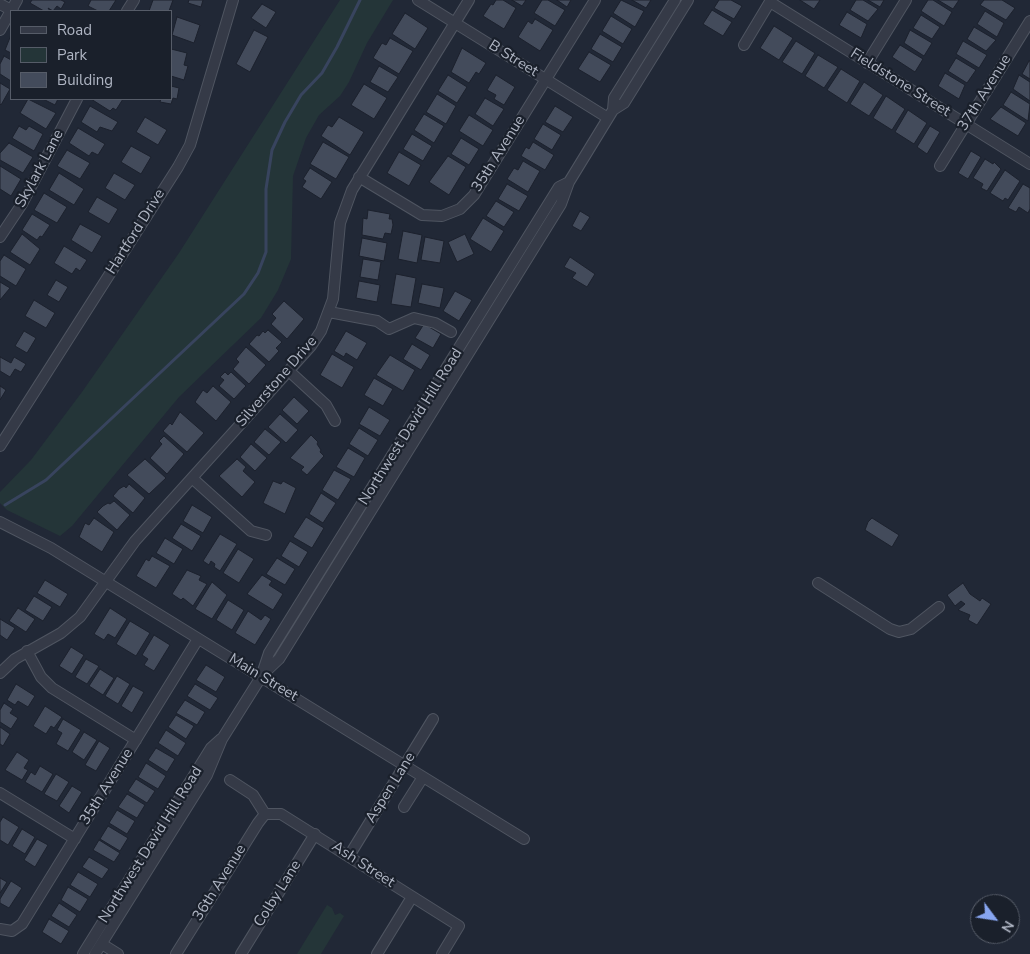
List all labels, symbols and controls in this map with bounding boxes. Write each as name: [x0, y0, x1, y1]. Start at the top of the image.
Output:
legend: [10, 10, 172, 100]
text: Road: [57, 20, 92, 40]
street label: B Street: [485, 37, 541, 81]
text: Park: [57, 45, 87, 65]
street label: Fieldstone Street: [847, 45, 953, 121]
street label: 37th Avenue: [954, 51, 1016, 135]
text: Building: [57, 70, 113, 90]
street label: 35th Avenue: [468, 112, 530, 196]
street label: Skylark Lane: [12, 127, 68, 211]
street label: Hartford Drive: [103, 186, 169, 278]
street label: Silverstone Drive: [233, 333, 321, 431]
street label: Northwest David Hill Road: [355, 345, 467, 509]
street label: Main Street: [225, 650, 301, 706]
street label: 35th Avenue: [76, 745, 138, 829]
street label: Aspen Lane: [362, 749, 420, 827]
street label: Northwest David Hill Road: [95, 763, 207, 927]
street label: Ash Street: [328, 838, 398, 892]
street label: 36th Avenue: [189, 841, 251, 925]
street label: Colby Lane: [250, 857, 306, 931]
north arrow: [970, 894, 1020, 944]
text: N: [997, 917, 1018, 936]

